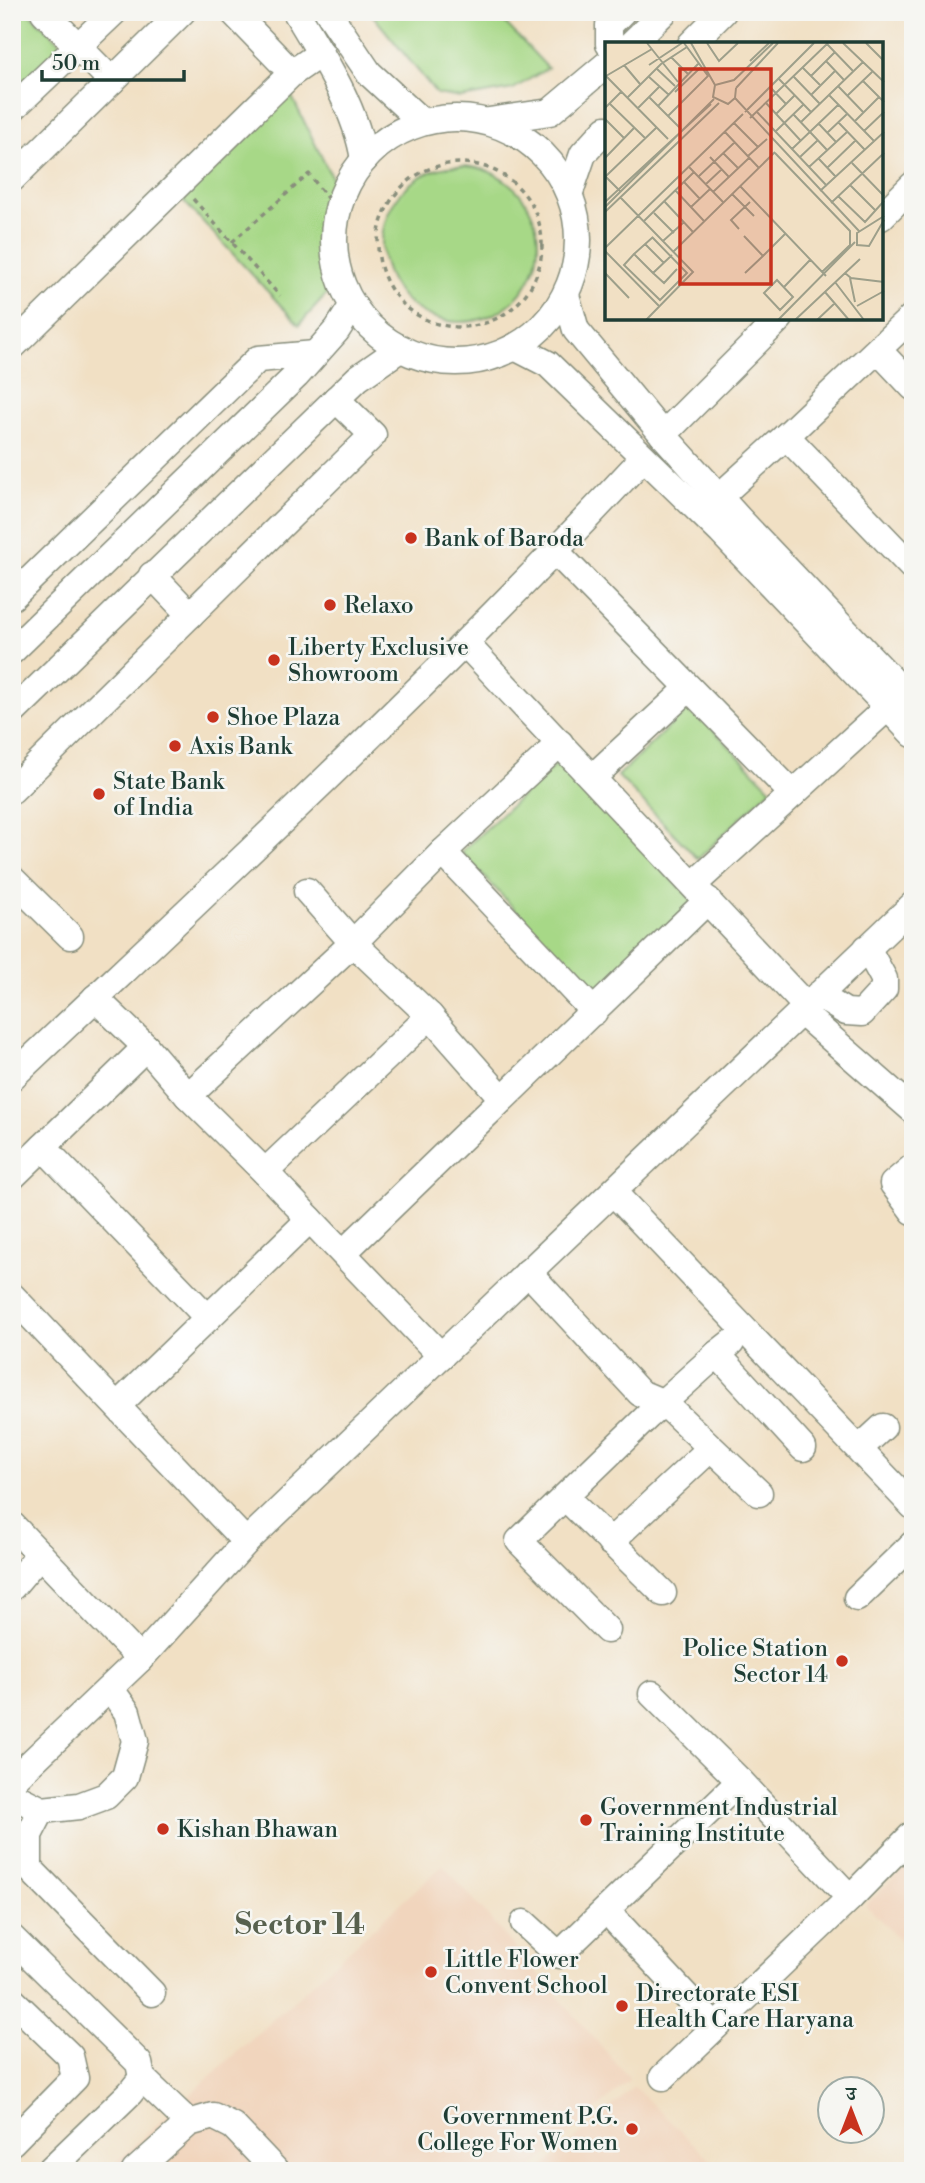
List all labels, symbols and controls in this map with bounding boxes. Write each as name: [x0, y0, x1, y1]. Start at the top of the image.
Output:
scale bar: [42, 38, 184, 82]
inset map: [605, 42, 883, 320]
text: 50 m: [52, 51, 100, 77]
place label: Bank of Baroda: [424, 525, 584, 553]
marker: Bank of Baroda: [403, 530, 419, 546]
place label: Relaxo: [344, 592, 414, 620]
marker: Relaxo: [322, 597, 338, 613]
place label: Liberty Exclusive Showroom: [288, 634, 469, 688]
marker: Liberty Exclusive Showroom: [266, 652, 282, 668]
place label: Shoe Plaza: [227, 704, 340, 732]
marker: Shoe Plaza: [205, 709, 221, 725]
place label: Axis Bank: [188, 733, 293, 761]
marker: Axis Bank: [167, 738, 183, 754]
place label: State Bank of India: [113, 768, 225, 822]
marker: State Bank of India: [91, 786, 107, 802]
place label: Police Station Sector 14: [683, 1635, 828, 1689]
marker: Police Station Sector 14: [834, 1653, 850, 1669]
place label: Government Industrial Training Institute: [600, 1794, 838, 1848]
marker: Government Industrial Training Institute: [578, 1812, 594, 1828]
place label: Kishan Bhawan: [177, 1816, 338, 1844]
marker: Kishan Bhawan: [155, 1821, 171, 1837]
district label: Sector 14: [235, 1906, 365, 1944]
place label: Little Flower Convent School: [445, 1946, 608, 2000]
marker: Little Flower Convent School: [423, 1964, 439, 1980]
place label: Directorate ESI Health Care Haryana: [636, 1980, 854, 2034]
marker: Directorate ESI Health Care Haryana: [614, 1998, 630, 2014]
north arrow: [816, 2074, 886, 2144]
text: उ: [844, 2082, 857, 2106]
place label: Government P.G. College For Women: [417, 2103, 618, 2157]
marker: Government P.G. College For Women: [624, 2121, 640, 2137]

